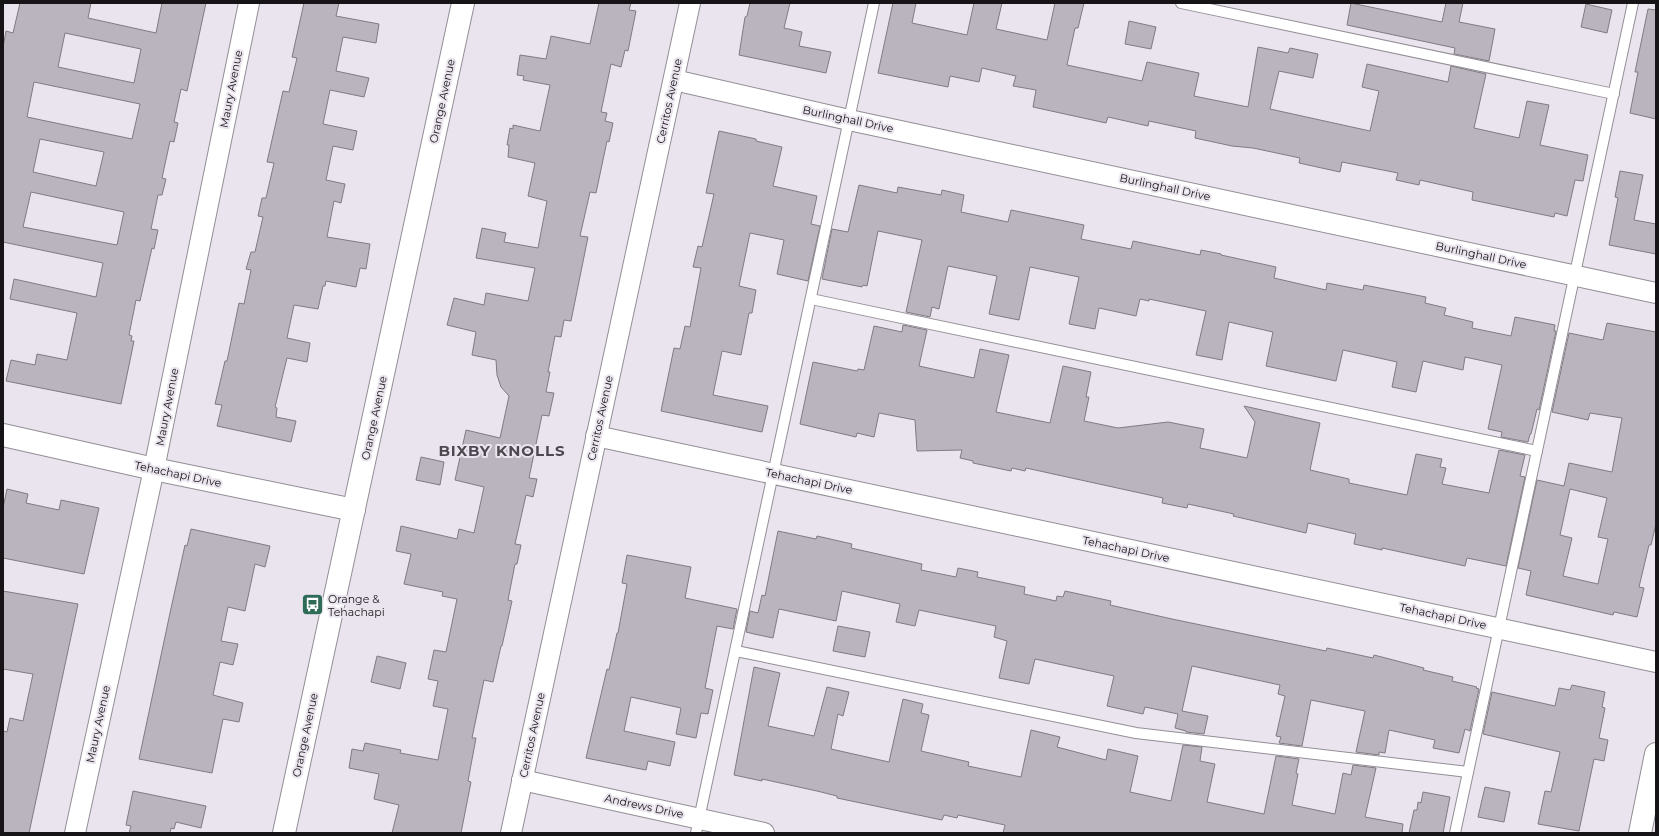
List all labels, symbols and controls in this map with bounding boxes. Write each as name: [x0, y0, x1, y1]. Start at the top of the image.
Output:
street label: Maury Avenue: [217, 49, 245, 129]
street label: Orange Avenue: [426, 57, 458, 144]
street label: Cerritos Avenue: [653, 57, 685, 145]
street label: Burlinghall Drive: [801, 103, 895, 136]
street label: Burlinghall Drive: [1118, 171, 1212, 204]
street label: Burlinghall Drive: [1434, 239, 1528, 272]
street label: Maury Avenue: [153, 367, 181, 447]
street label: Orange Avenue: [358, 374, 390, 461]
street label: Cerritos Avenue: [584, 374, 616, 462]
district label: BIXBY KNOLLS: [438, 441, 566, 460]
street label: Tehachapi Drive: [133, 458, 223, 490]
street label: Tehachapi Drive: [764, 465, 854, 497]
street label: Tehachapi Drive: [1081, 533, 1171, 565]
bus stop icon: Orange & Tehachapi: [300, 592, 326, 618]
place label: Orange & Tehachapi: [328, 592, 385, 619]
street label: Tehachapi Drive: [1398, 600, 1488, 632]
street label: Maury Avenue: [83, 684, 113, 764]
street label: Orange Avenue: [289, 691, 321, 778]
street label: Cerritos Avenue: [516, 691, 548, 779]
street label: Andrews Drive: [603, 791, 685, 821]

